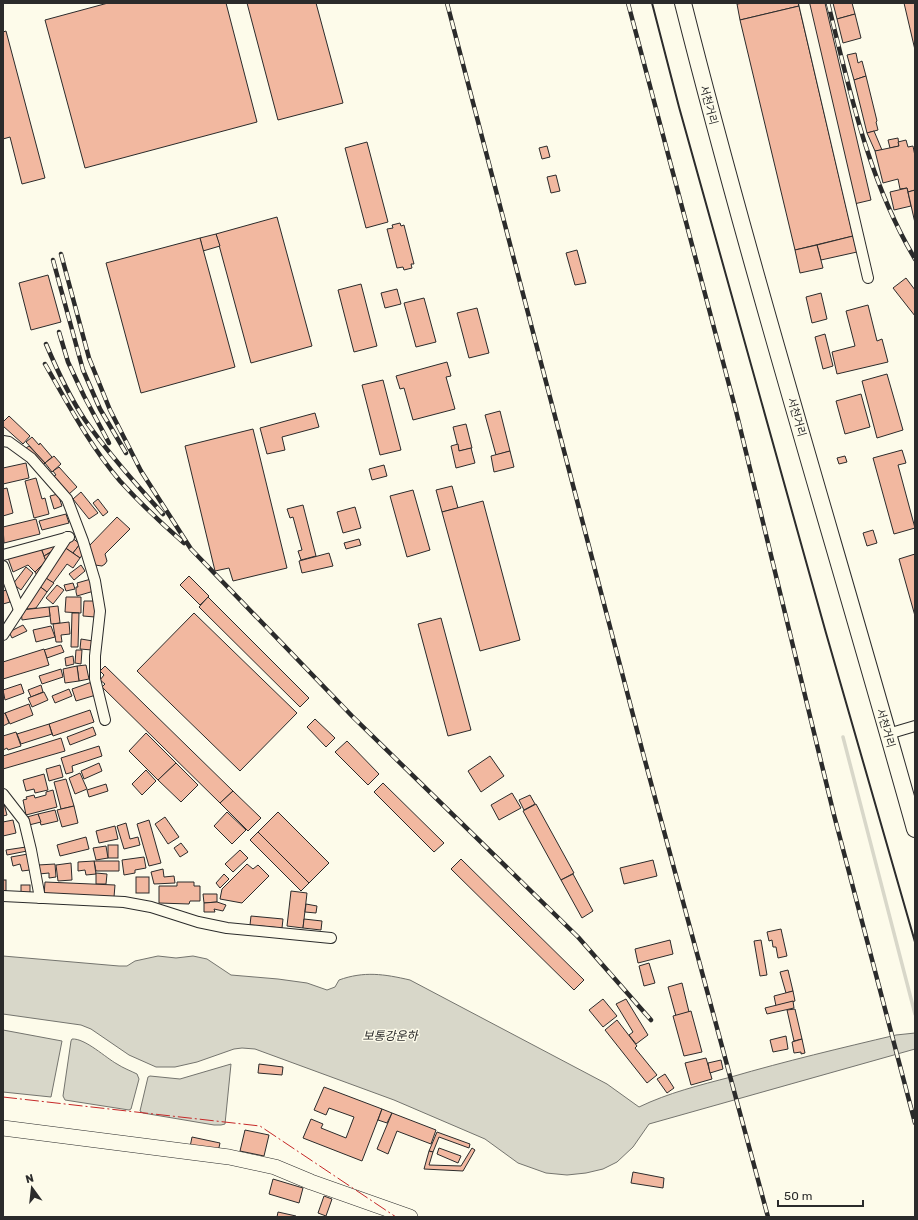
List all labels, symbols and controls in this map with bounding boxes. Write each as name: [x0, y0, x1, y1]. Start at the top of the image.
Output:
street label: 서천거리: [697, 84, 720, 126]
street label: 서천거리: [785, 396, 808, 438]
street label: 서천거리: [874, 707, 897, 749]
water label: 보통강운하: [362, 1029, 420, 1043]
north arrow: [12, 1168, 52, 1208]
text: N: [24, 1171, 35, 1186]
scale bar: [778, 1182, 863, 1208]
text: 50 m: [784, 1189, 812, 1203]

